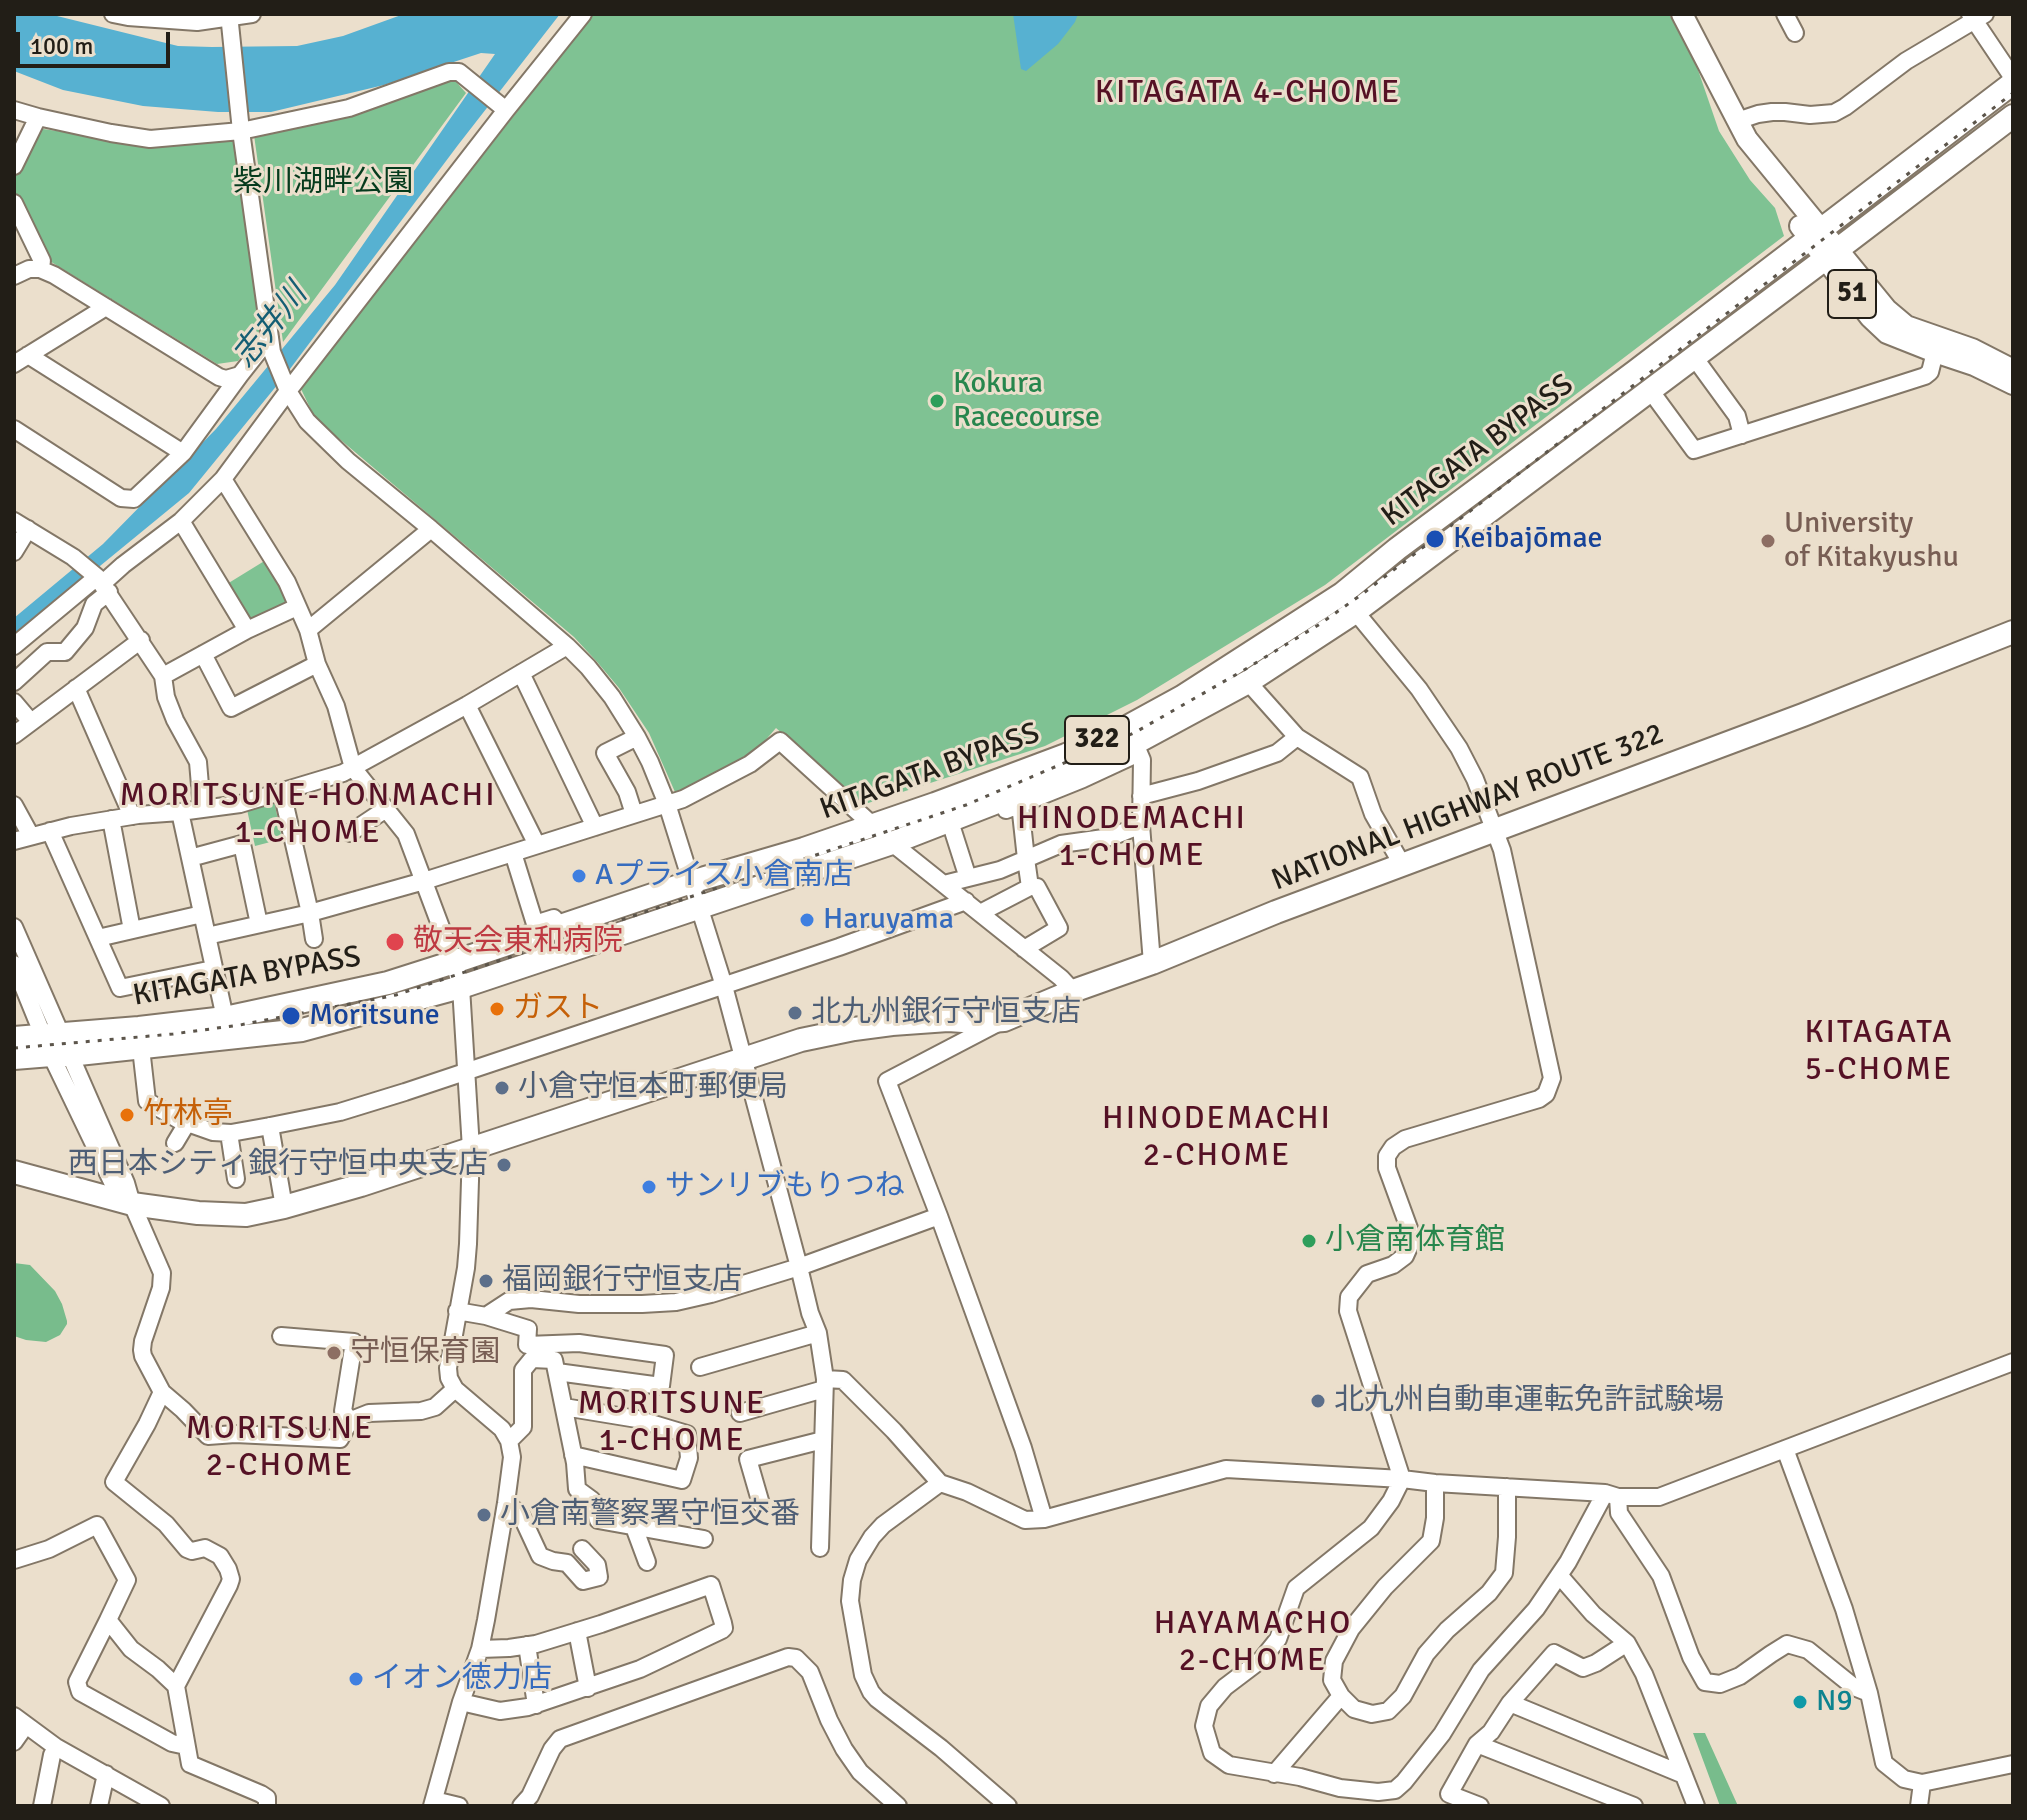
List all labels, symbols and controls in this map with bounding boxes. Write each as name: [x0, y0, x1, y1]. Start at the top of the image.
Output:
scale bar: [20, 16, 174, 66]
text: 100 m: [30, 31, 93, 61]
district label: KITAGATA 4-CHOME: [1095, 75, 1401, 113]
park label: 紫川湖畔公園: [233, 165, 413, 201]
road number: 51: [1828, 270, 1876, 318]
water label: 志井川: [226, 277, 316, 375]
place label: Kokura Racecourse: [953, 366, 1100, 436]
street label: KITAGATA BYPASS: [1375, 367, 1581, 535]
marker: Kokura Racecourse: [928, 392, 946, 410]
place label: University of Kitakyushu: [1784, 506, 1959, 576]
place label: Keibajōmae: [1453, 521, 1603, 557]
marker: Keibajōmae: [1424, 528, 1446, 550]
marker: University of Kitakyushu: [1759, 532, 1777, 550]
street label: KITAGATA BYPASS: [816, 716, 1044, 828]
road number: 322: [1065, 716, 1129, 764]
street label: NATIONAL HIGHWAY ROUTE 322: [1267, 716, 1669, 900]
district label: MORITSUNE-HONMACHI 1-CHOME: [119, 778, 497, 853]
district label: HINODEMACHI 1-CHOME: [1017, 801, 1247, 876]
place label: Aプライス小倉南店: [595, 858, 853, 894]
marker: Aプライス小倉南店: [570, 867, 588, 885]
place label: Haruyama: [823, 902, 954, 938]
marker: Haruyama: [798, 911, 816, 929]
place label: 敬天会東和病院: [413, 924, 623, 960]
marker: 敬天会東和病院: [384, 931, 406, 953]
street label: KITAGATA BYPASS: [130, 939, 364, 1015]
place label: ガスト: [513, 991, 603, 1027]
place label: 北九州銀行守恒支店: [811, 995, 1081, 1031]
place label: Moritsune: [309, 998, 440, 1034]
marker: ガスト: [488, 1000, 506, 1018]
marker: 北九州銀行守恒支店: [786, 1004, 804, 1022]
marker: Moritsune: [280, 1005, 302, 1027]
district label: KITAGATA 5-CHOME: [1805, 1015, 1953, 1090]
place label: 小倉守恒本町郵便局: [518, 1070, 788, 1106]
marker: 小倉守恒本町郵便局: [493, 1079, 511, 1097]
place label: 竹林亭: [143, 1097, 233, 1133]
district label: HINODEMACHI 2-CHOME: [1102, 1101, 1332, 1176]
marker: 竹林亭: [118, 1106, 136, 1124]
place label: 西日本シティ銀行守恒中央支店: [68, 1147, 488, 1183]
marker: 西日本シティ銀行守恒中央支店: [495, 1156, 513, 1174]
place label: サンリブもりつね: [665, 1169, 905, 1205]
marker: サンリブもりつね: [640, 1178, 658, 1196]
place label: 小倉南体育館: [1325, 1223, 1505, 1259]
marker: 小倉南体育館: [1300, 1232, 1318, 1250]
place label: 福岡銀行守恒支店: [502, 1263, 742, 1299]
marker: 福岡銀行守恒支店: [477, 1272, 495, 1290]
place label: 守恒保育園: [350, 1335, 500, 1371]
marker: 守恒保育園: [325, 1344, 343, 1362]
place label: 北九州自動車運転免許試験場: [1334, 1383, 1724, 1419]
district label: MORITSUNE 1-CHOME: [578, 1386, 766, 1461]
marker: 北九州自動車運転免許試験場: [1309, 1392, 1327, 1410]
district label: MORITSUNE 2-CHOME: [186, 1411, 374, 1486]
place label: 小倉南警察署守恒交番: [500, 1497, 800, 1533]
marker: 小倉南警察署守恒交番: [475, 1506, 493, 1524]
district label: HAYAMACHO 2-CHOME: [1154, 1606, 1352, 1681]
place label: イオン徳力店: [372, 1661, 552, 1697]
marker: イオン徳力店: [347, 1670, 365, 1688]
place label: N9: [1816, 1684, 1853, 1720]
marker: N9: [1791, 1693, 1809, 1711]

